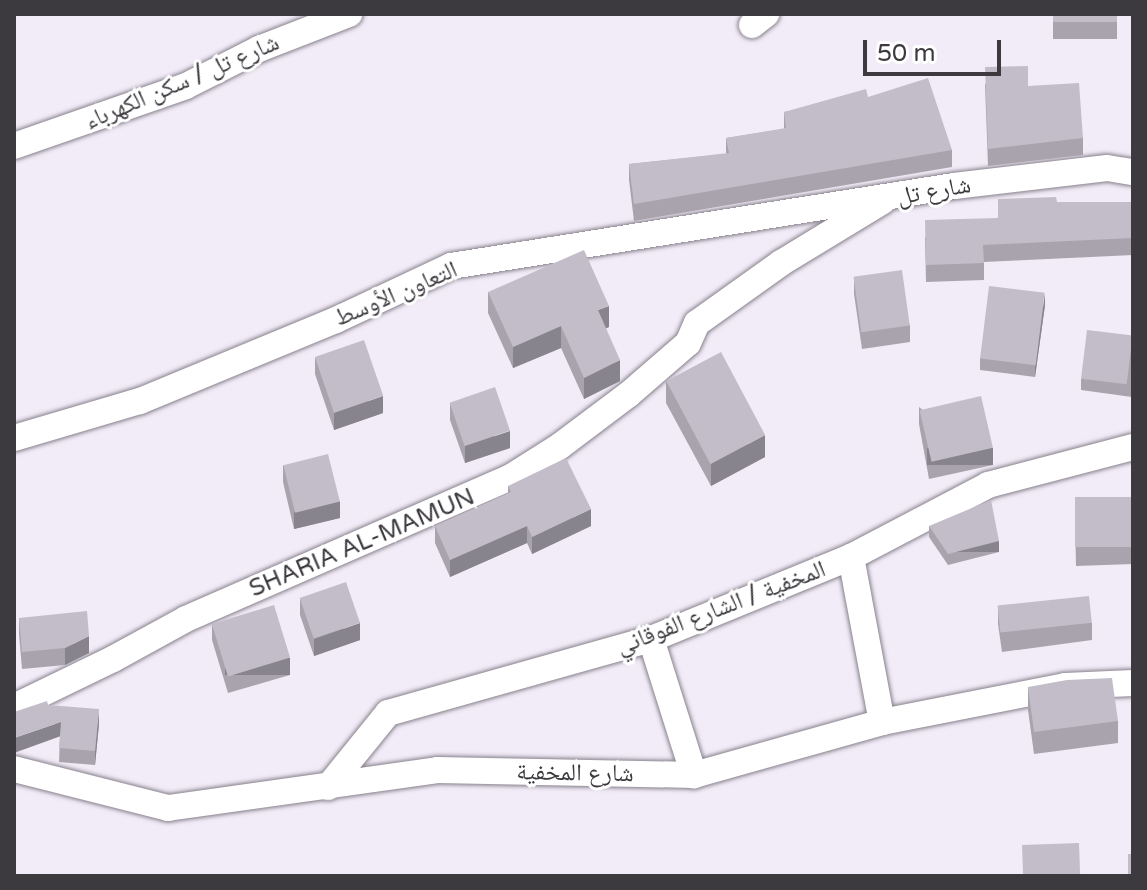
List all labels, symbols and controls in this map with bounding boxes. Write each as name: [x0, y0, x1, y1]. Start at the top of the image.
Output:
scale bar: [867, 24, 1005, 74]
street label: شارع تل / سكن الكهرباء: [81, 28, 283, 136]
text: 50 m: [877, 39, 935, 68]
street label: شارع تل: [895, 170, 973, 212]
street label: التعاون الأوسط: [330, 255, 462, 333]
street label: SHARIA AL-MAMUN: [245, 482, 479, 604]
street label: المخفية / الشارع الفوقاني: [612, 555, 830, 661]
street label: شارع المخفية: [516, 758, 634, 788]

